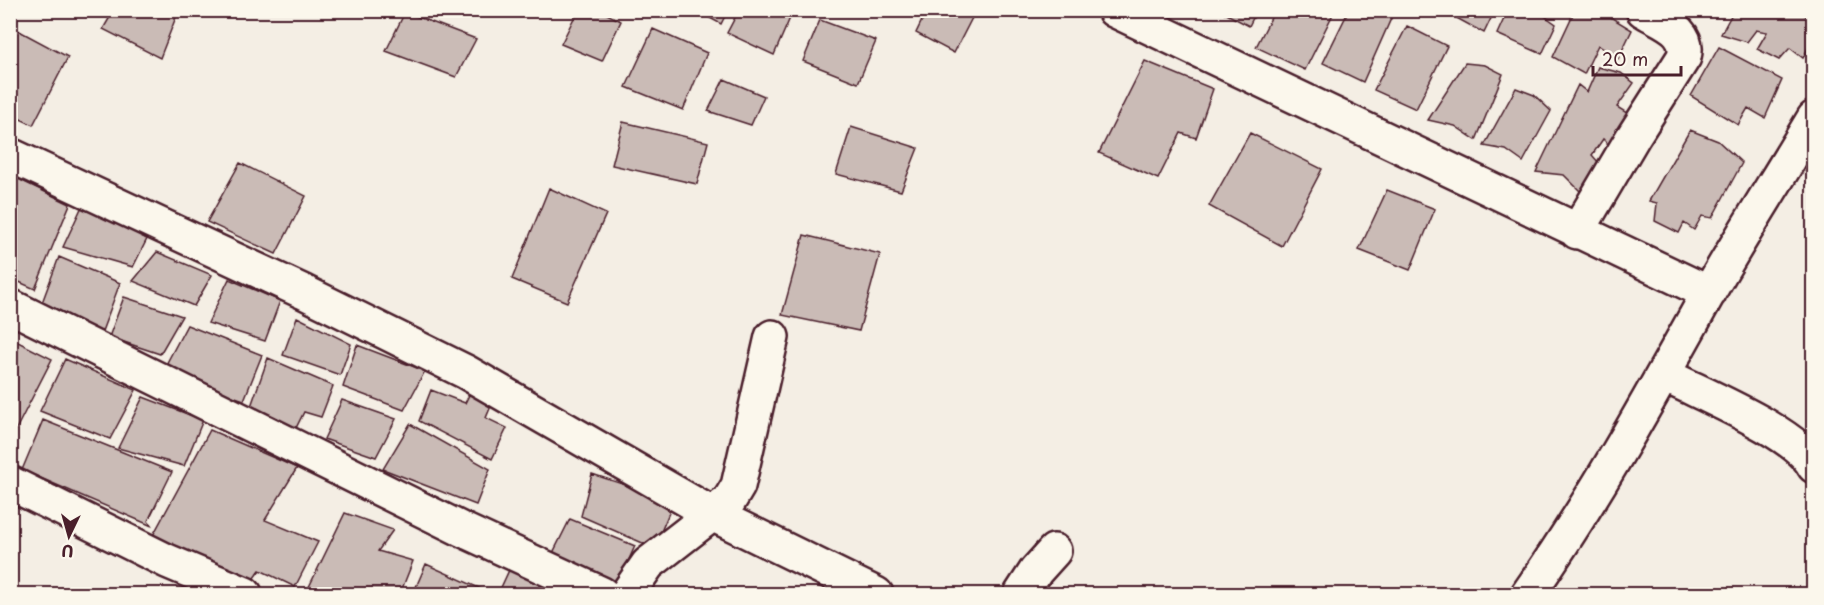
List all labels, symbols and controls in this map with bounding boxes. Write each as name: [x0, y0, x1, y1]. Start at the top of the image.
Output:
scale bar: [1593, 39, 1682, 77]
text: 20 m: [1602, 45, 1648, 72]
north arrow: [39, 506, 99, 566]
text: U: [60, 539, 75, 564]

